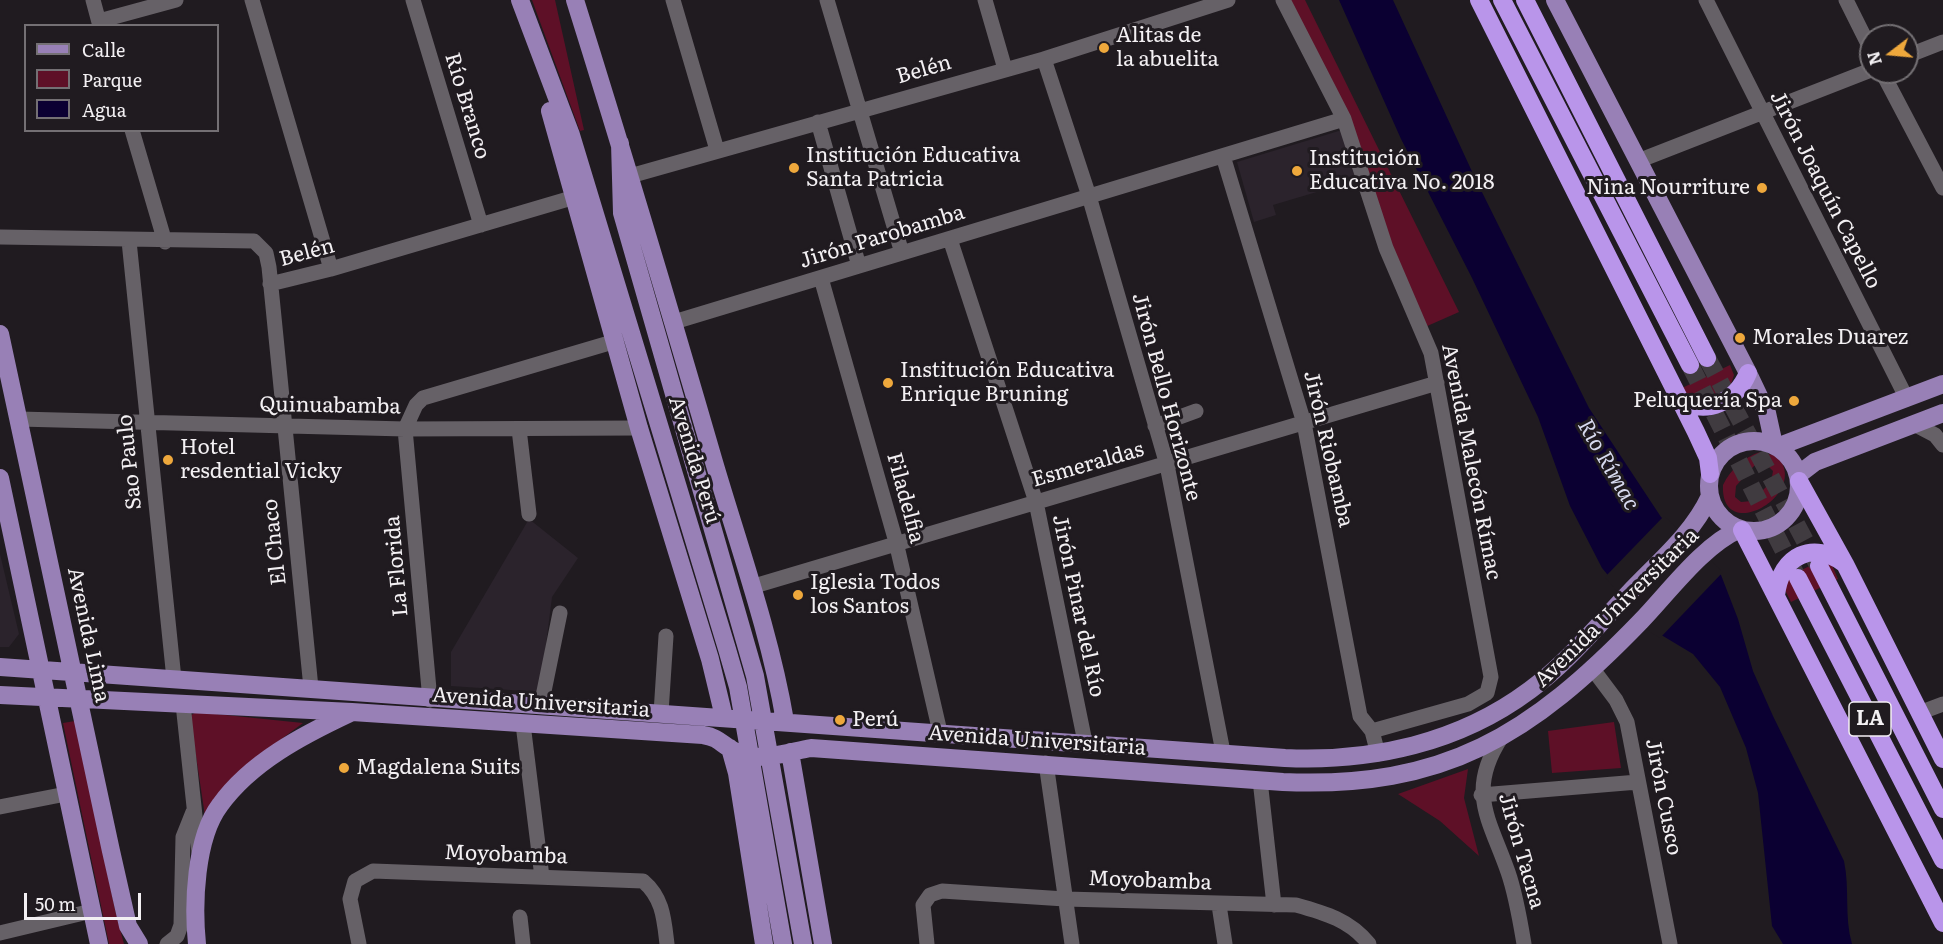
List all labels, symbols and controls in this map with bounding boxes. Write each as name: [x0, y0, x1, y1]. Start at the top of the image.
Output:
place label: Alitas de la abuelita: [1116, 23, 1219, 73]
legend: [24, 24, 219, 132]
north arrow: [1859, 24, 1919, 84]
text: Calle: [82, 36, 125, 63]
marker: Alitas de la abuelita: [1097, 41, 1111, 55]
text: N: [1860, 49, 1887, 68]
street label: Río Branco: [439, 50, 495, 162]
street label: Belén: [894, 50, 954, 90]
text: Parque: [82, 66, 142, 93]
street label: Jirón Joaquín Capello: [1764, 87, 1886, 293]
text: Agua: [82, 96, 126, 123]
place label: Institución Educativa Santa Patricia: [806, 143, 1020, 193]
place label: Institución Educativa No. 2018: [1309, 146, 1495, 196]
marker: Institución Educativa Santa Patricia: [787, 161, 801, 175]
marker: Institución Educativa No. 2018: [1290, 164, 1304, 178]
place label: Nina Nourriture: [1586, 175, 1750, 201]
marker: Nina Nourriture: [1755, 181, 1769, 195]
street label: Jirón Parobamba: [796, 200, 968, 274]
street label: Belén: [277, 234, 337, 272]
street label: Jirón Bello Horizonte: [1126, 290, 1206, 504]
place label: Morales Duarez: [1752, 325, 1908, 351]
marker: Morales Duarez: [1733, 331, 1747, 345]
street label: Avenida Malecón Rímac: [1436, 342, 1506, 582]
place label: Institución Educativa Enrique Bruning: [900, 358, 1114, 408]
street label: Jirón Riobamba: [1298, 368, 1358, 530]
marker: Institución Educativa Enrique Bruning: [881, 376, 895, 390]
place label: Peluquería Spa: [1633, 388, 1782, 414]
street label: Quinuabamba: [259, 392, 401, 420]
street label: Avenida Perú: [663, 393, 725, 527]
marker: Peluquería Spa: [1787, 394, 1801, 408]
street label: Sao Paulo: [112, 413, 148, 511]
water label: Río Rímac: [1571, 415, 1645, 515]
place label: Hotel resdential Vicky: [180, 435, 342, 485]
street label: Esmeraldas: [1029, 437, 1147, 493]
street label: Filadelfia: [881, 450, 929, 546]
marker: Hotel resdential Vicky: [161, 453, 175, 467]
street label: El Chaco: [258, 498, 292, 586]
street label: Jirón Pinar del Río: [1046, 512, 1110, 700]
street label: La Florida: [380, 514, 414, 618]
street label: Avenida Universitaria: [1530, 523, 1704, 693]
street label: Avenida Lima: [61, 565, 115, 705]
place label: Iglesia Todos los Santos: [810, 570, 940, 620]
marker: Iglesia Todos los Santos: [791, 588, 805, 602]
street label: Avenida Universitaria: [431, 683, 651, 723]
road number: LA: [1849, 702, 1891, 736]
place label: Perú: [852, 707, 899, 733]
marker: Perú: [833, 713, 847, 727]
street label: Avenida Universitaria: [927, 721, 1147, 761]
street label: Jirón Cusco: [1639, 737, 1687, 857]
place label: Magdalena Suits: [356, 755, 520, 781]
marker: Magdalena Suits: [337, 761, 351, 775]
street label: Jirón Tacna: [1492, 790, 1550, 912]
street label: Moyobamba: [444, 840, 568, 870]
street label: Moyobamba: [1088, 866, 1212, 896]
scale bar: [27, 881, 144, 919]
text: 50 m: [35, 890, 76, 917]

